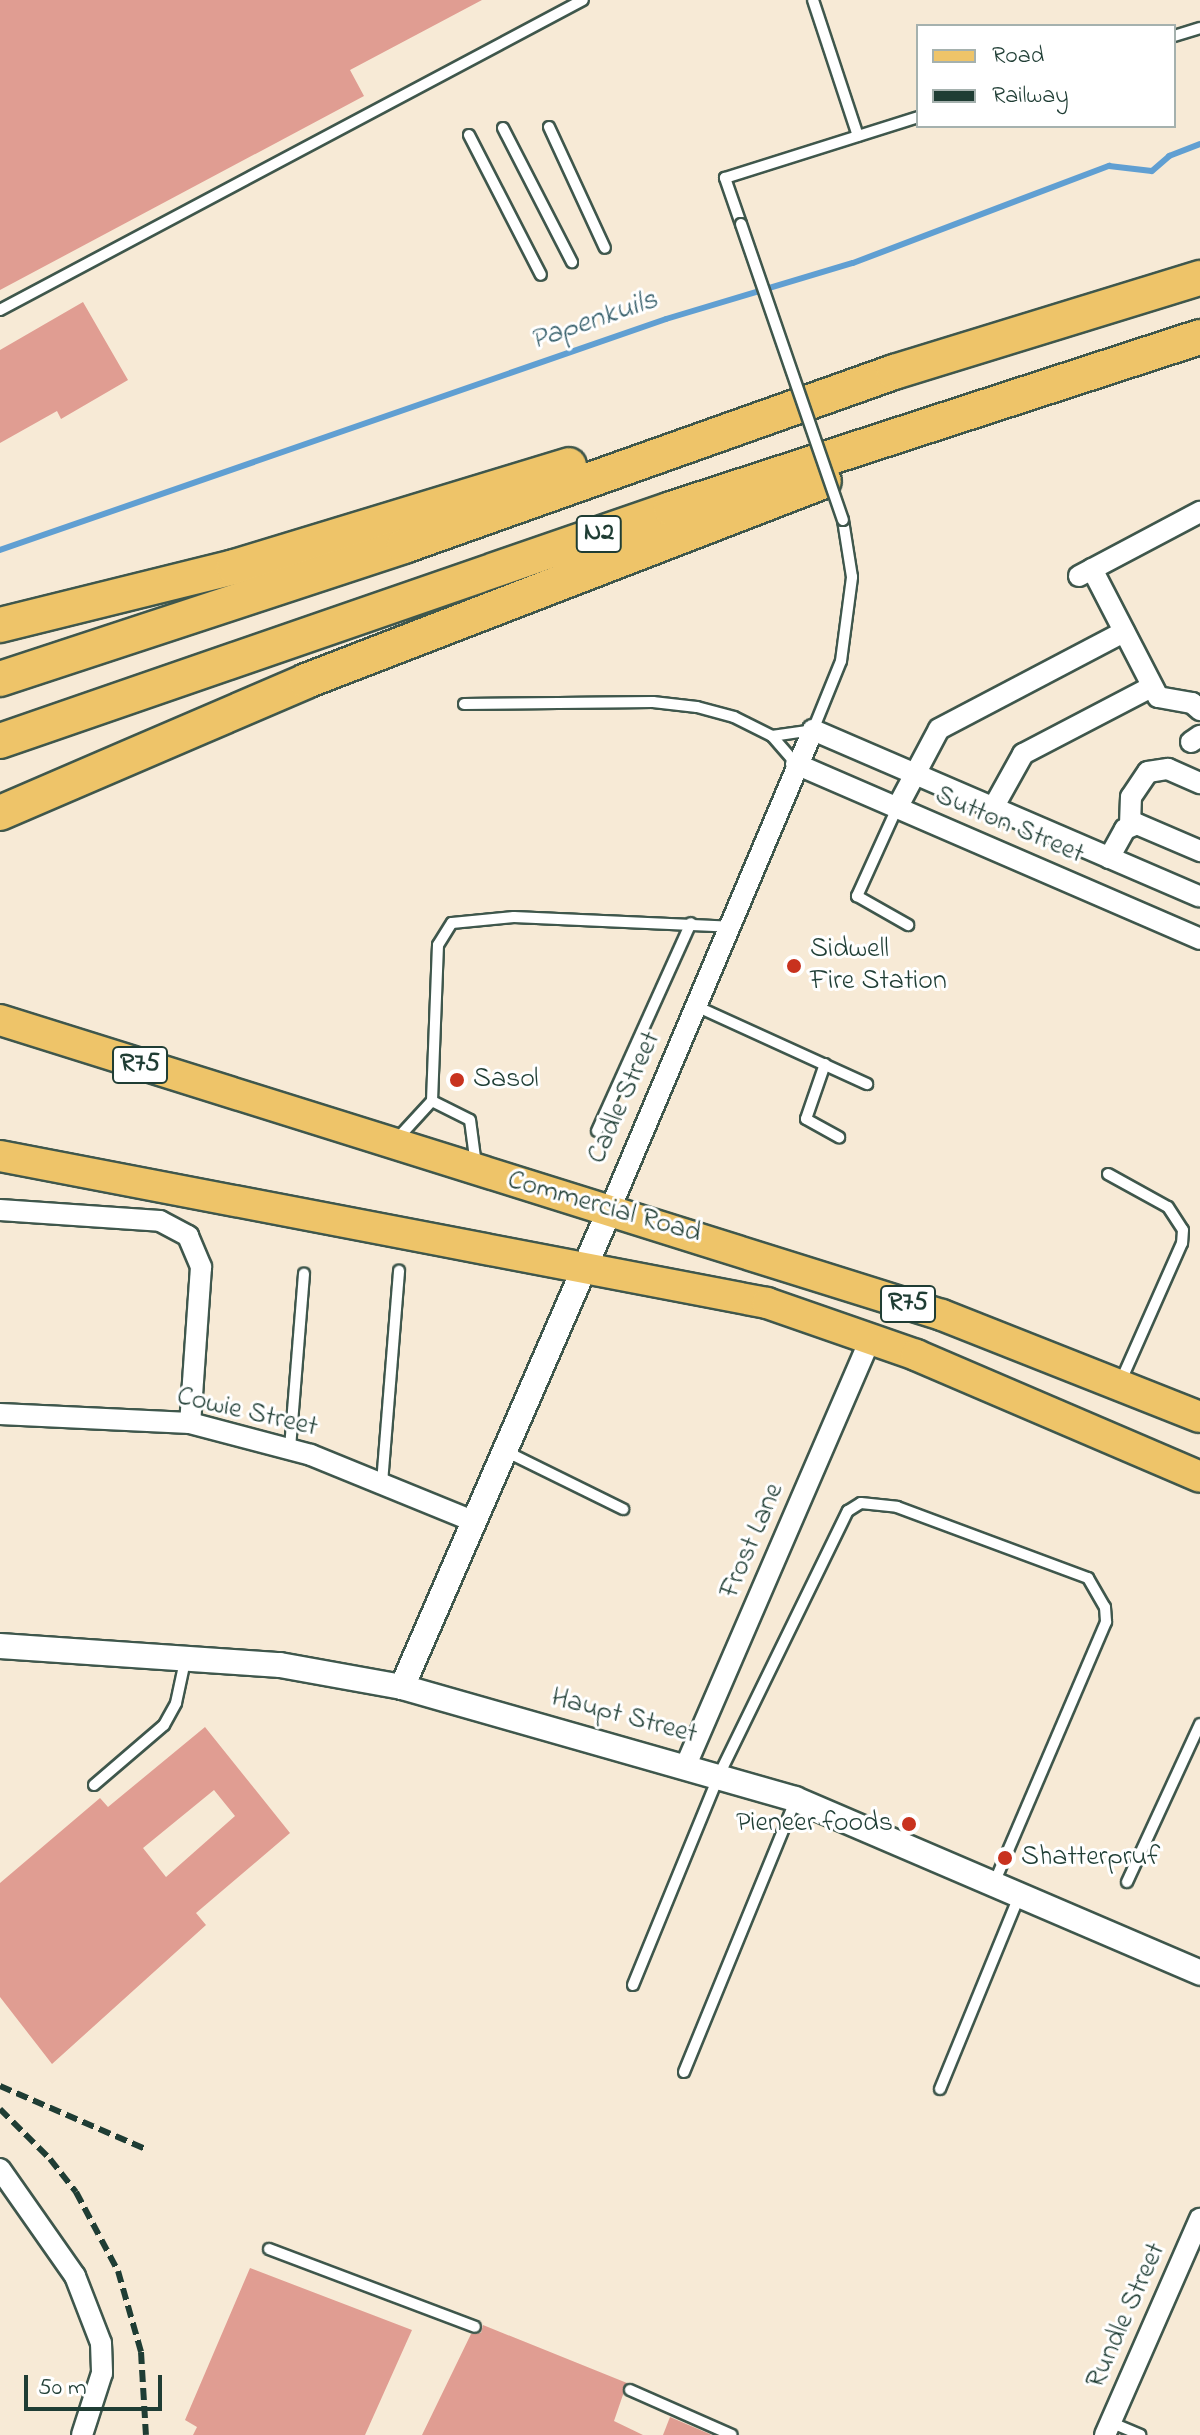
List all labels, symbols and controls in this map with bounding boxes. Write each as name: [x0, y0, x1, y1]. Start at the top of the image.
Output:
legend: [916, 24, 1176, 128]
text: Road: [992, 39, 1044, 74]
text: Railway: [992, 79, 1069, 114]
water label: Papenkuils: [526, 282, 662, 360]
road number: N2: [575, 512, 623, 556]
street label: Sutton Street: [929, 780, 1089, 872]
place label: Sidwell Fire Station: [810, 933, 947, 999]
marker: Sidwell Fire Station: [785, 957, 803, 975]
street label: Cadle Street: [581, 1027, 669, 1169]
road number: R75: [112, 1043, 168, 1087]
place label: Sasol: [473, 1063, 539, 1097]
marker: Sasol: [448, 1071, 466, 1089]
street label: Commercial Road: [503, 1164, 705, 1252]
road number: R75: [880, 1282, 936, 1326]
street label: Cowie Street: [173, 1380, 321, 1446]
street label: Frost Lane: [714, 1478, 792, 1604]
street label: Haupt Street: [547, 1681, 701, 1753]
place label: Pieneer foods: [736, 1807, 893, 1841]
marker: Pieneer foods: [900, 1815, 918, 1833]
place label: Shatterpruf: [1021, 1841, 1160, 1875]
marker: Shatterpruf: [996, 1849, 1014, 1867]
street label: Rundle Street: [1080, 2238, 1174, 2394]
scale bar: [28, 2359, 166, 2409]
text: 50 m: [38, 2371, 87, 2406]

